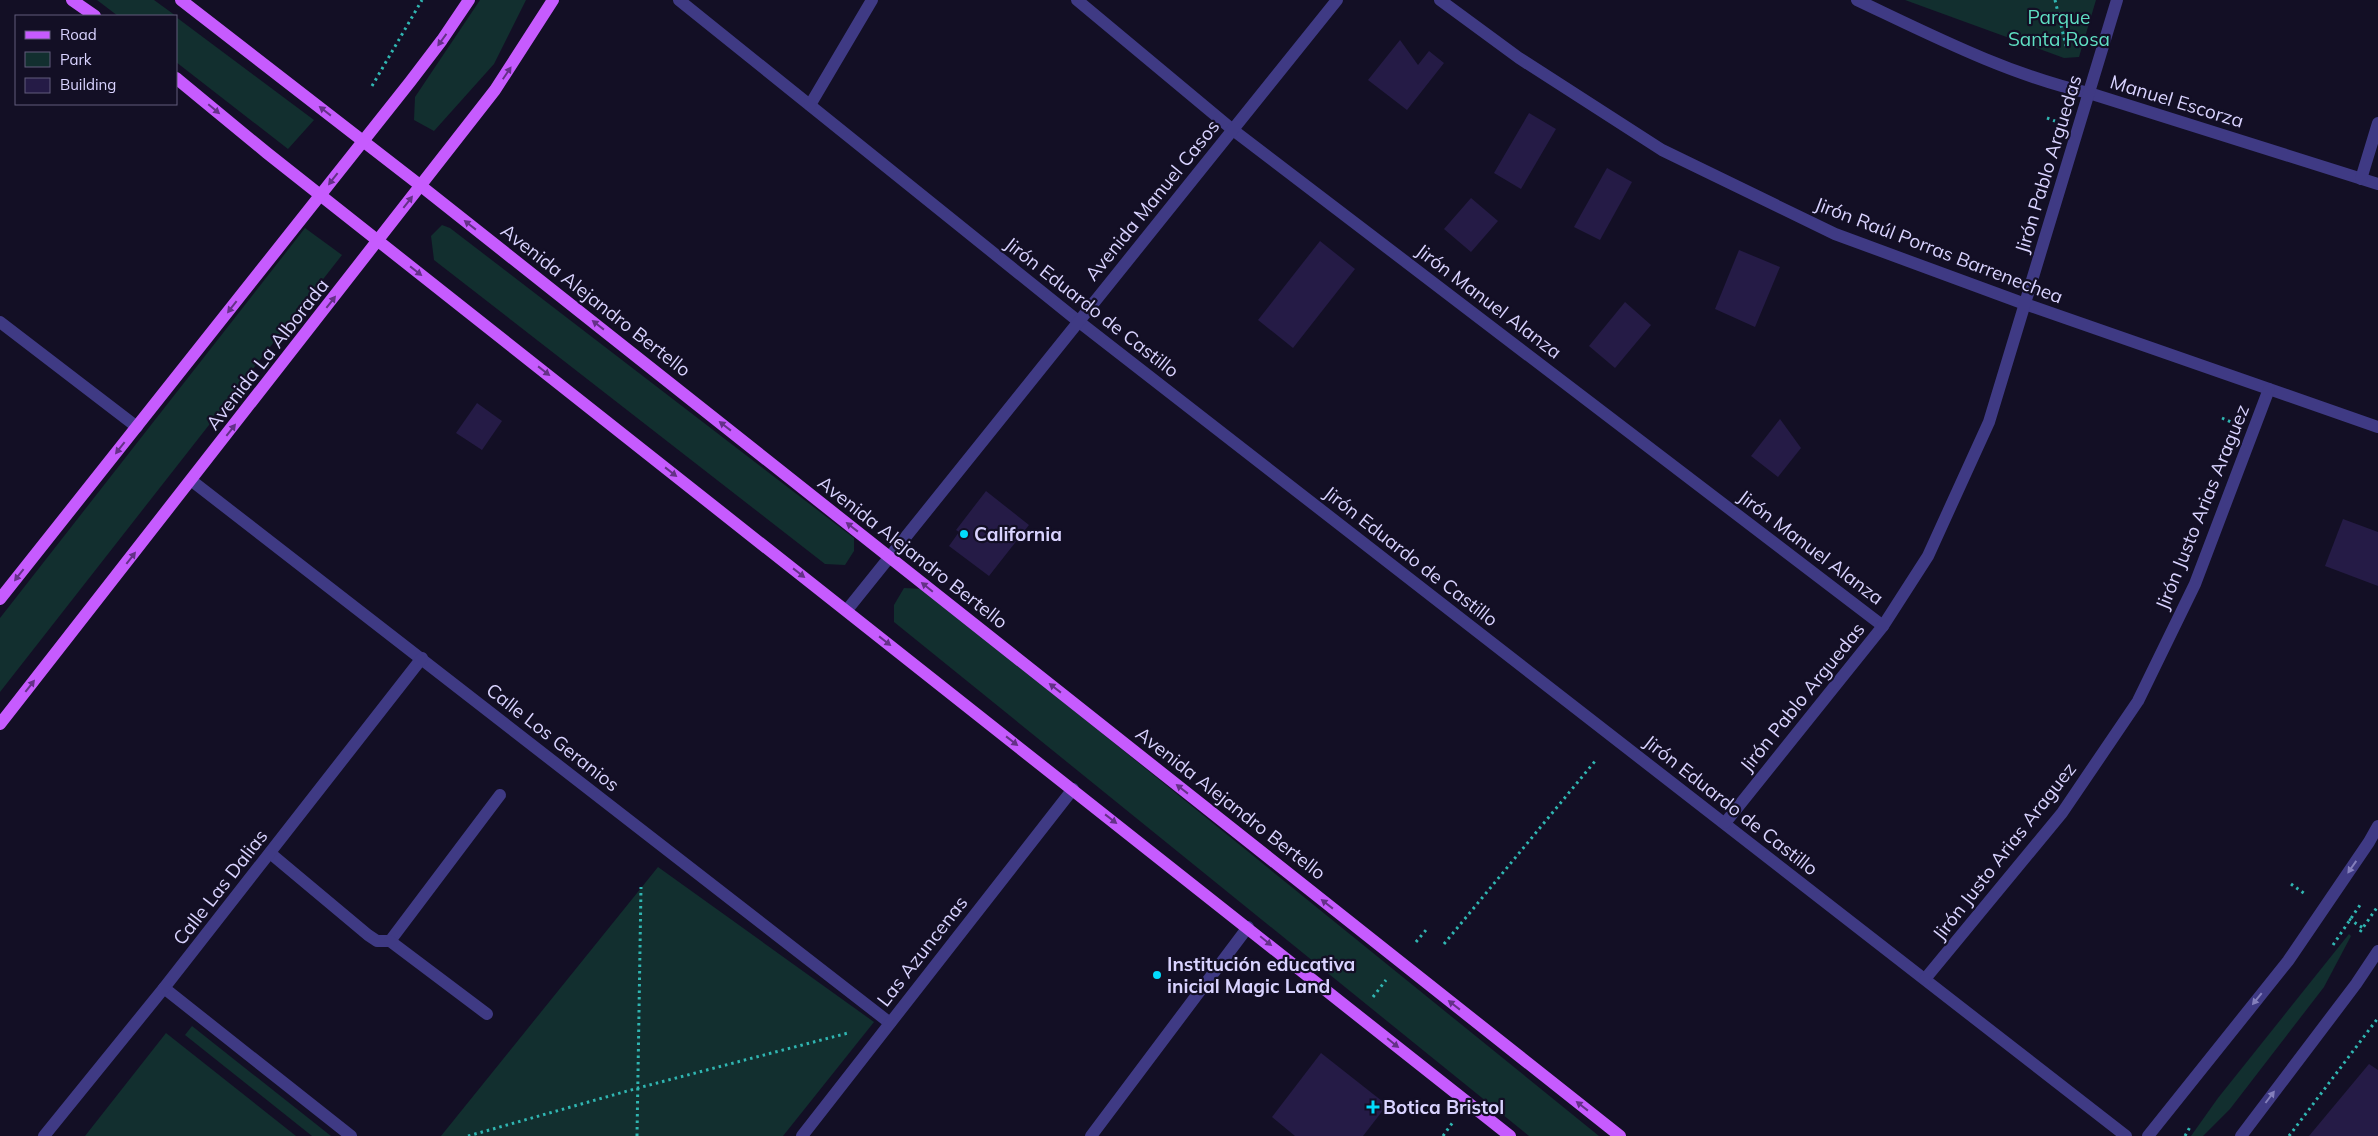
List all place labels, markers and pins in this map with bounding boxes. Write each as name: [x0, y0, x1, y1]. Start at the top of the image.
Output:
place label: California: [974, 522, 1062, 546]
marker: California: [958, 528, 970, 540]
place label: Institución educativa inicial Magic Land: [1167, 952, 1355, 998]
marker: Institución educativa inicial Magic Land: [1151, 969, 1163, 981]
place label: Botica Bristol: [1383, 1095, 1504, 1119]
marker: Botica Bristol: [1367, 1101, 1379, 1113]

